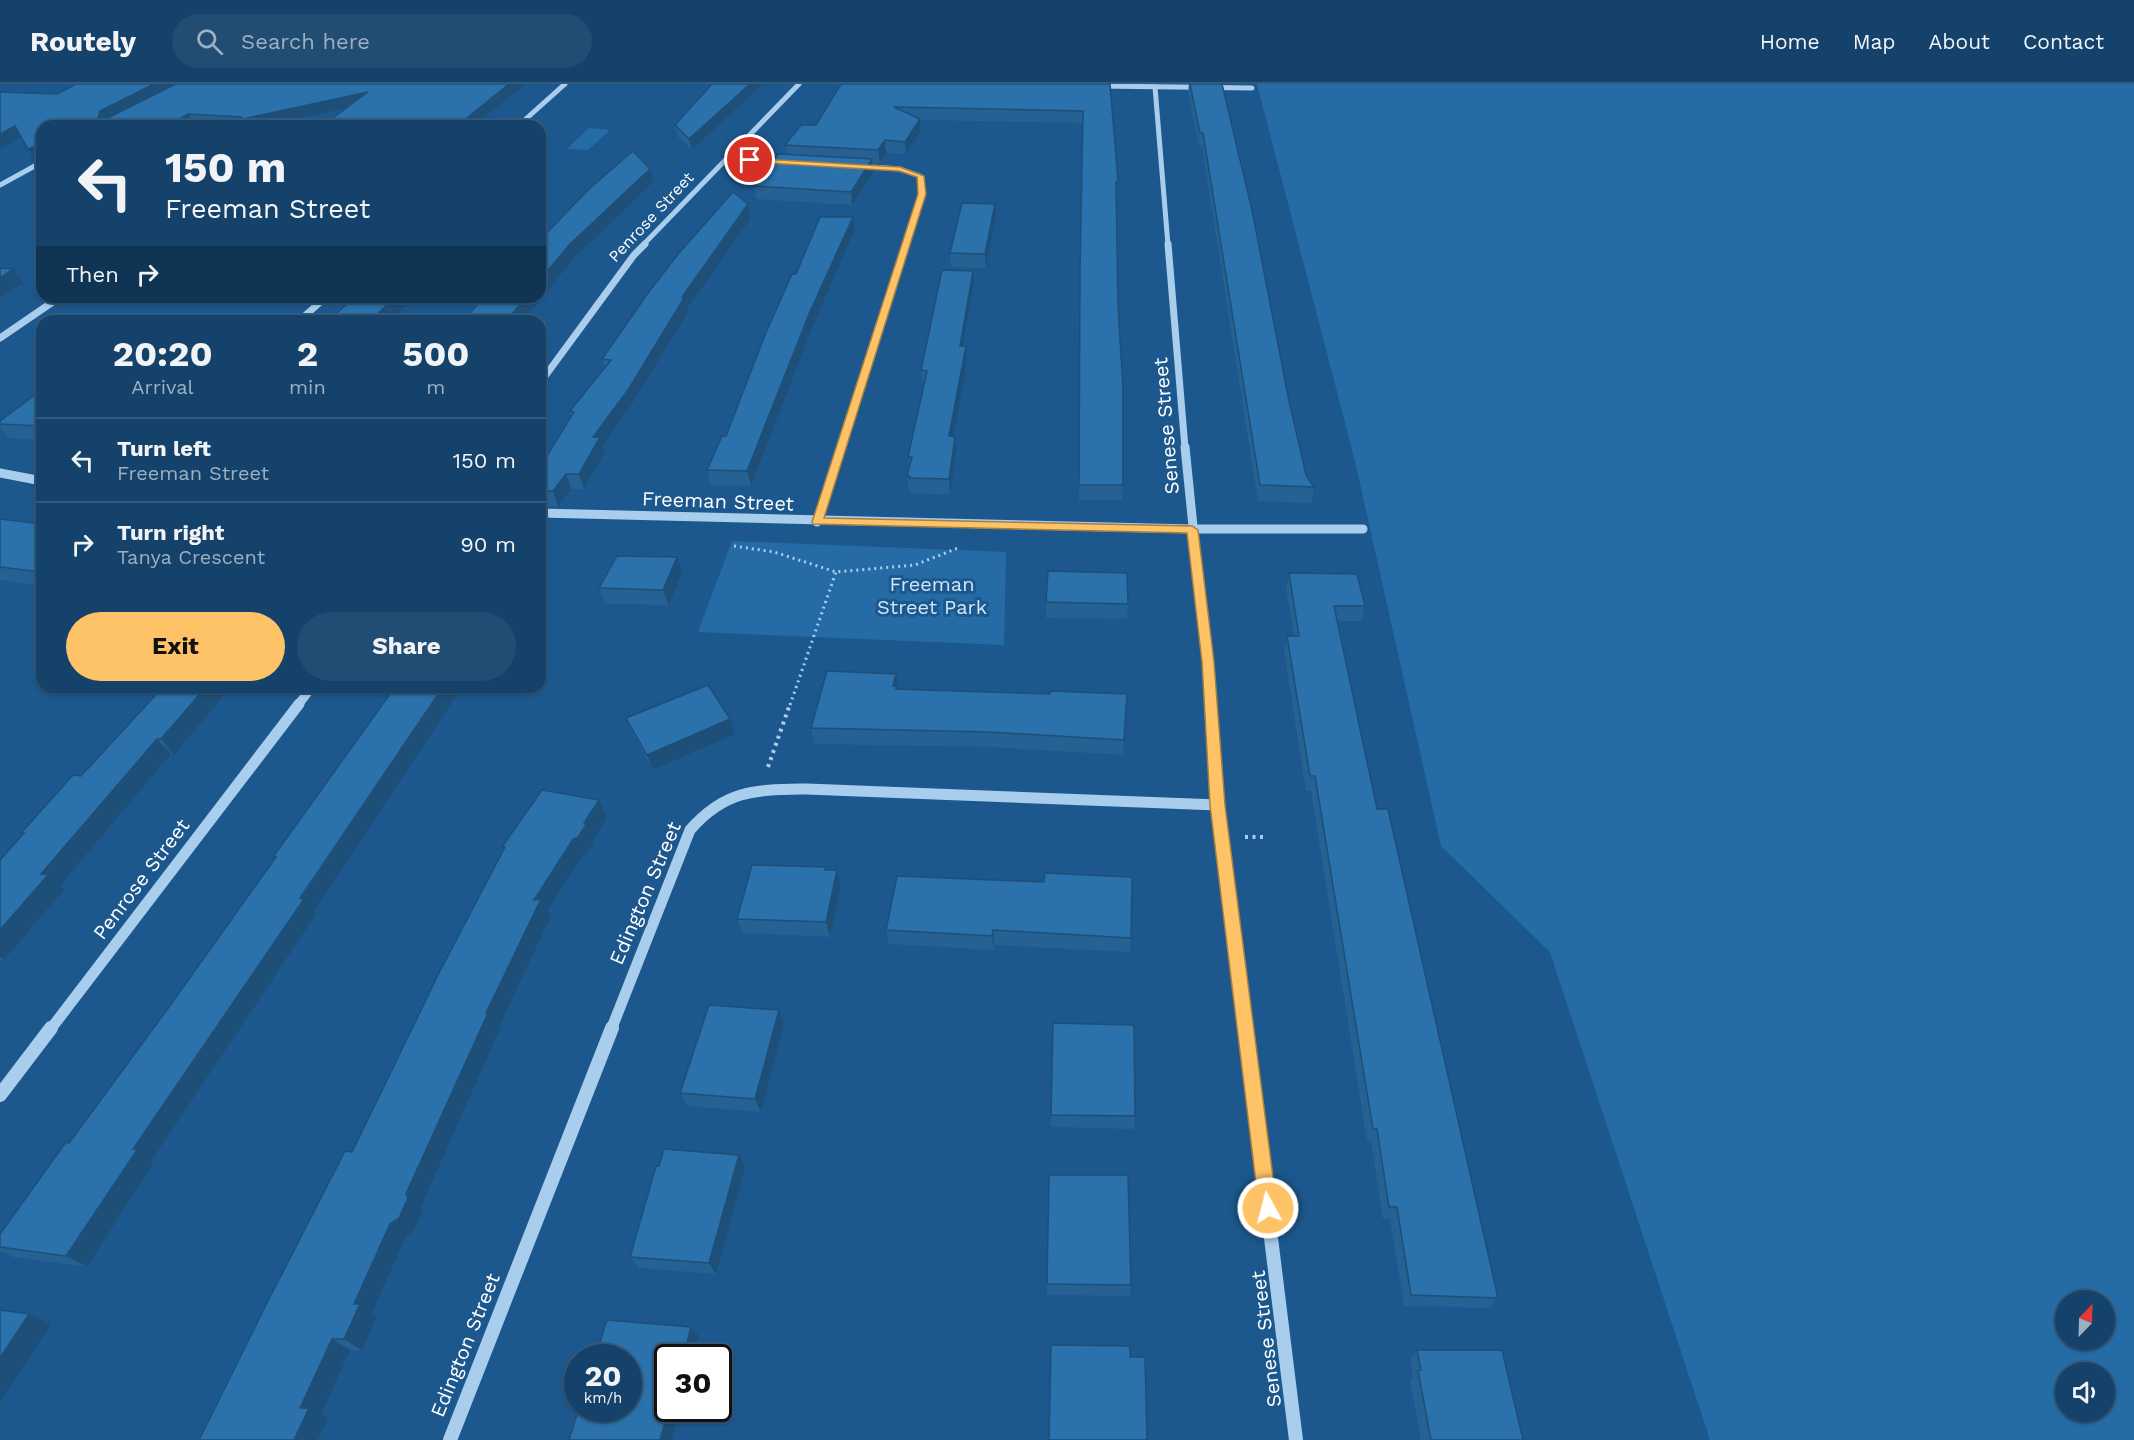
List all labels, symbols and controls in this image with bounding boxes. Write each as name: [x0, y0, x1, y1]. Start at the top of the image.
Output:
search box: [172, 14, 592, 68]
text: Routely: [30, 25, 136, 58]
icon: search: [193, 25, 226, 58]
text: Search here: [241, 29, 370, 54]
text: Home: [1760, 29, 1820, 54]
text: Map: [1853, 29, 1896, 54]
text: About: [1929, 29, 1990, 54]
text: Contact: [2023, 29, 2104, 54]
pin: [724, 134, 775, 185]
text: 150 m: [165, 143, 286, 192]
icon: arrive: [733, 143, 766, 176]
icon: left: [66, 144, 144, 222]
street label: Penrose Street: [605, 168, 698, 266]
text: Freeman Street: [165, 193, 370, 225]
icon: right: [131, 258, 164, 291]
text: Then: [66, 262, 119, 287]
text: 20:20: [112, 333, 213, 375]
text: 2: [297, 333, 318, 375]
text: 500: [402, 333, 470, 375]
street label: Senese Street: [1148, 356, 1184, 495]
text: Arrival: [131, 375, 194, 399]
text: min: [289, 375, 326, 399]
text: m: [426, 375, 445, 399]
text: Turn left: [117, 436, 211, 461]
icon: left: [66, 444, 99, 477]
text: 150 m: [452, 448, 516, 473]
text: Freeman Street: [117, 461, 269, 485]
street label: Freeman Street: [642, 486, 795, 516]
text: Turn right: [117, 520, 224, 545]
icon: right: [66, 528, 99, 561]
text: 90 m: [460, 532, 516, 557]
text: Tanya Crescent: [117, 545, 265, 569]
park label: Freeman Street Park: [877, 572, 987, 619]
button: Exit: [66, 612, 285, 681]
button: Share: [297, 612, 516, 681]
street label: Penrose Street: [88, 813, 195, 944]
street label: Edington Street: [604, 817, 686, 968]
position arrow: [1236, 1176, 1300, 1240]
street label: Edington Street: [425, 1269, 505, 1420]
street label: Senese Street: [1246, 1269, 1286, 1409]
north arrow: [2055, 1290, 2115, 1350]
map controls: [2055, 1290, 2115, 1422]
speed limit sign: 30: [654, 1344, 732, 1422]
text: 20: [584, 1358, 622, 1393]
button: sound: [2055, 1362, 2115, 1422]
text: km/h: [584, 1389, 622, 1407]

